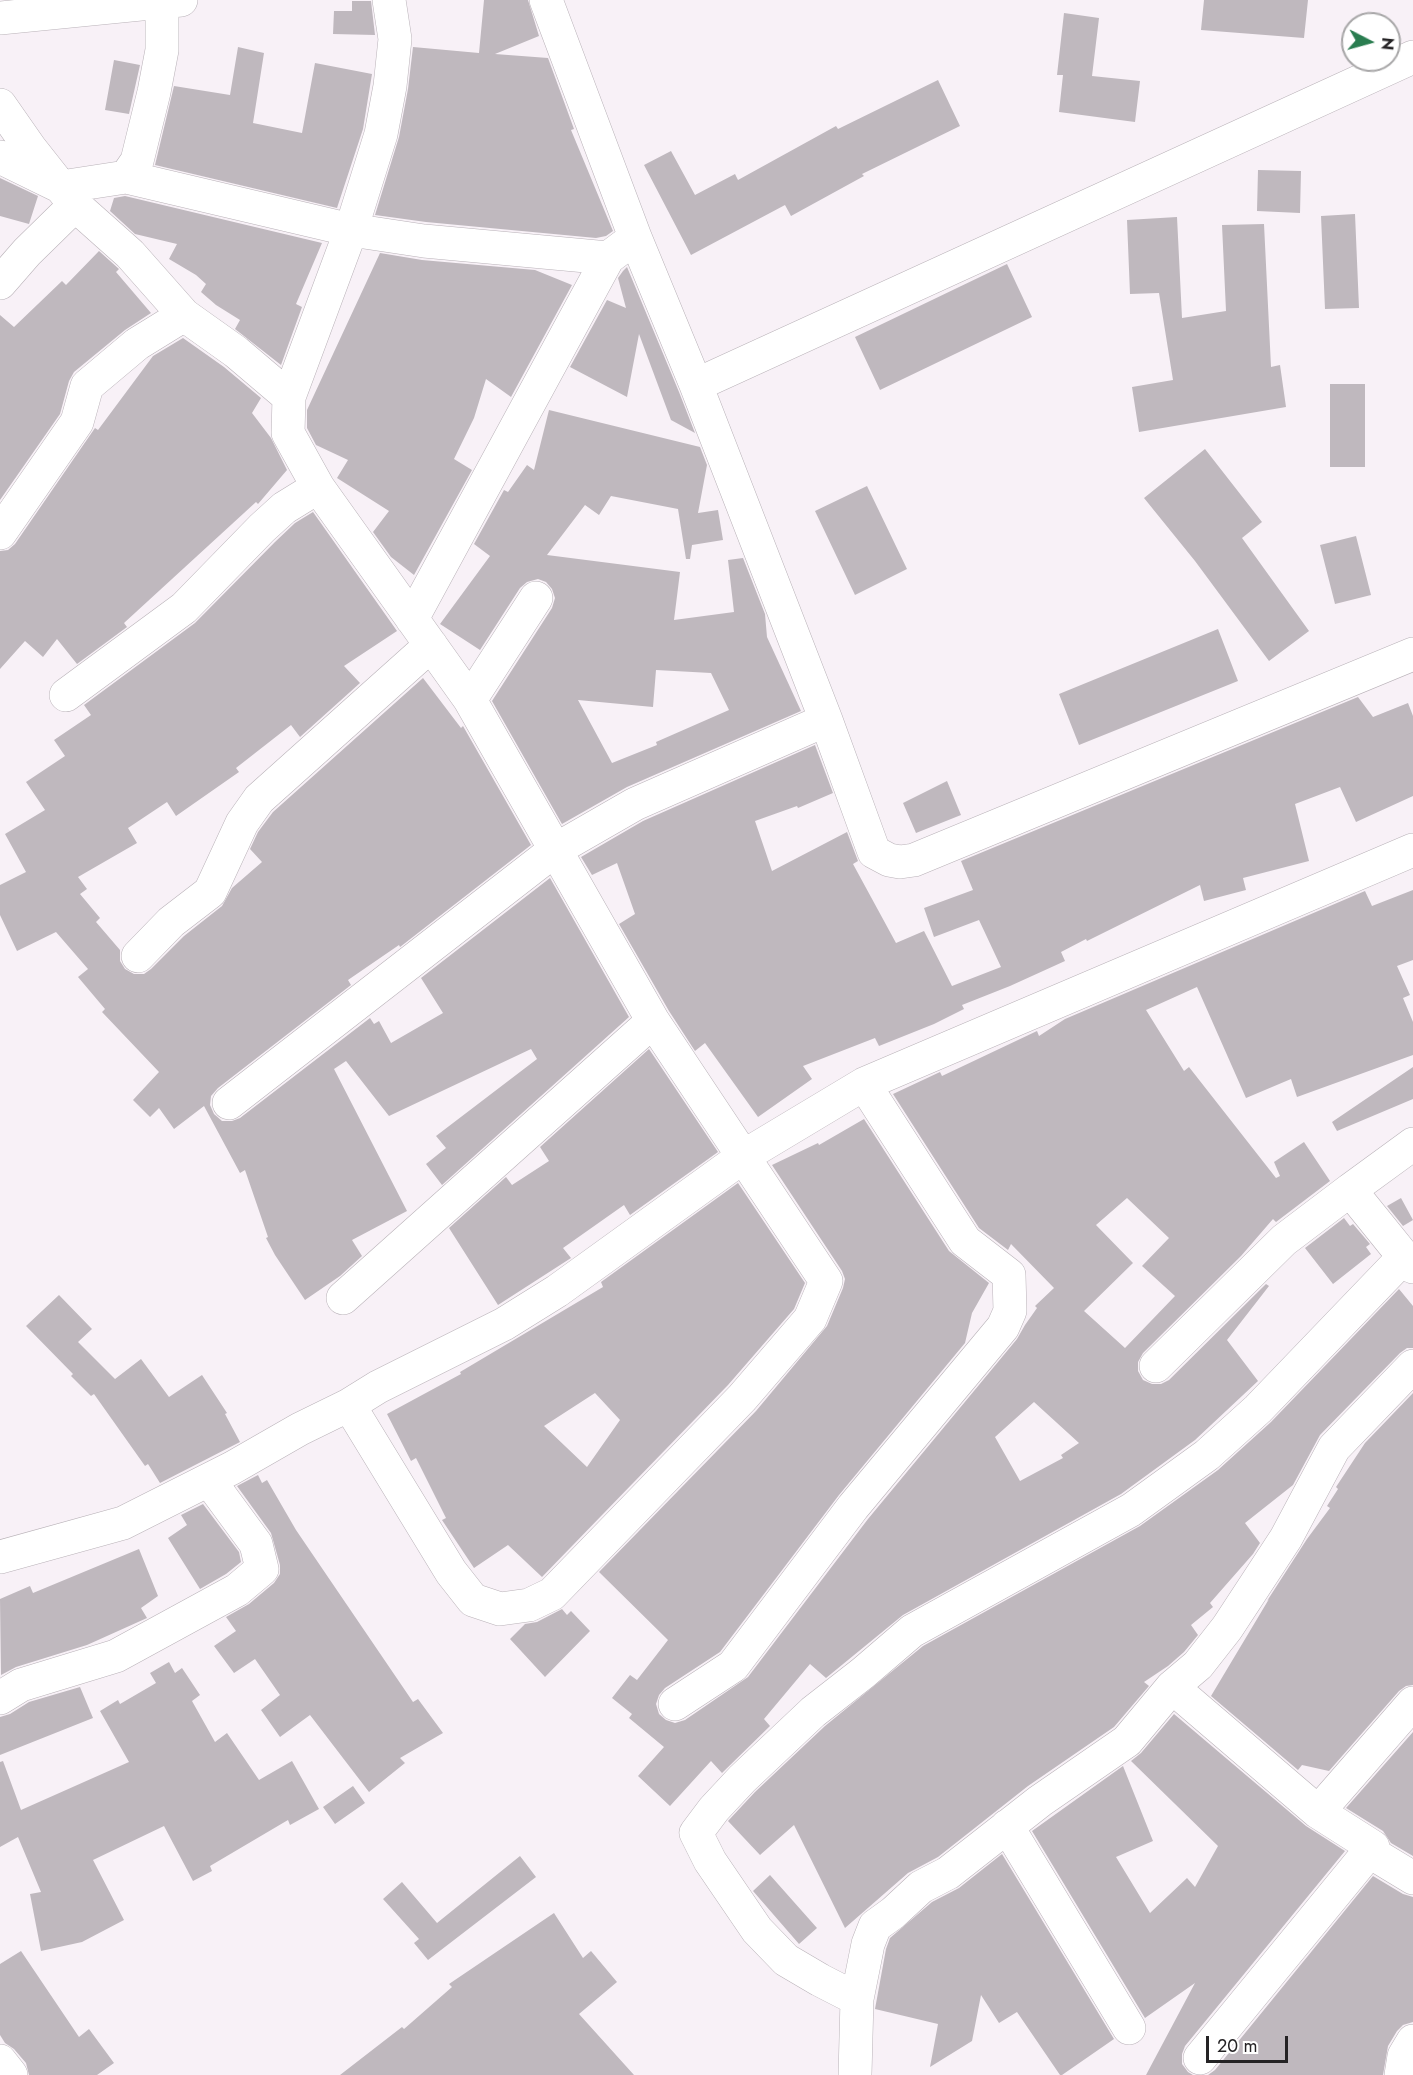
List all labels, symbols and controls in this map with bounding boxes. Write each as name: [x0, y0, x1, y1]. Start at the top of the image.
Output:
north arrow: [1341, 12, 1401, 72]
text: N: [1375, 36, 1400, 51]
scale bar: [1209, 2024, 1292, 2062]
text: 20 m: [1217, 2033, 1257, 2059]

